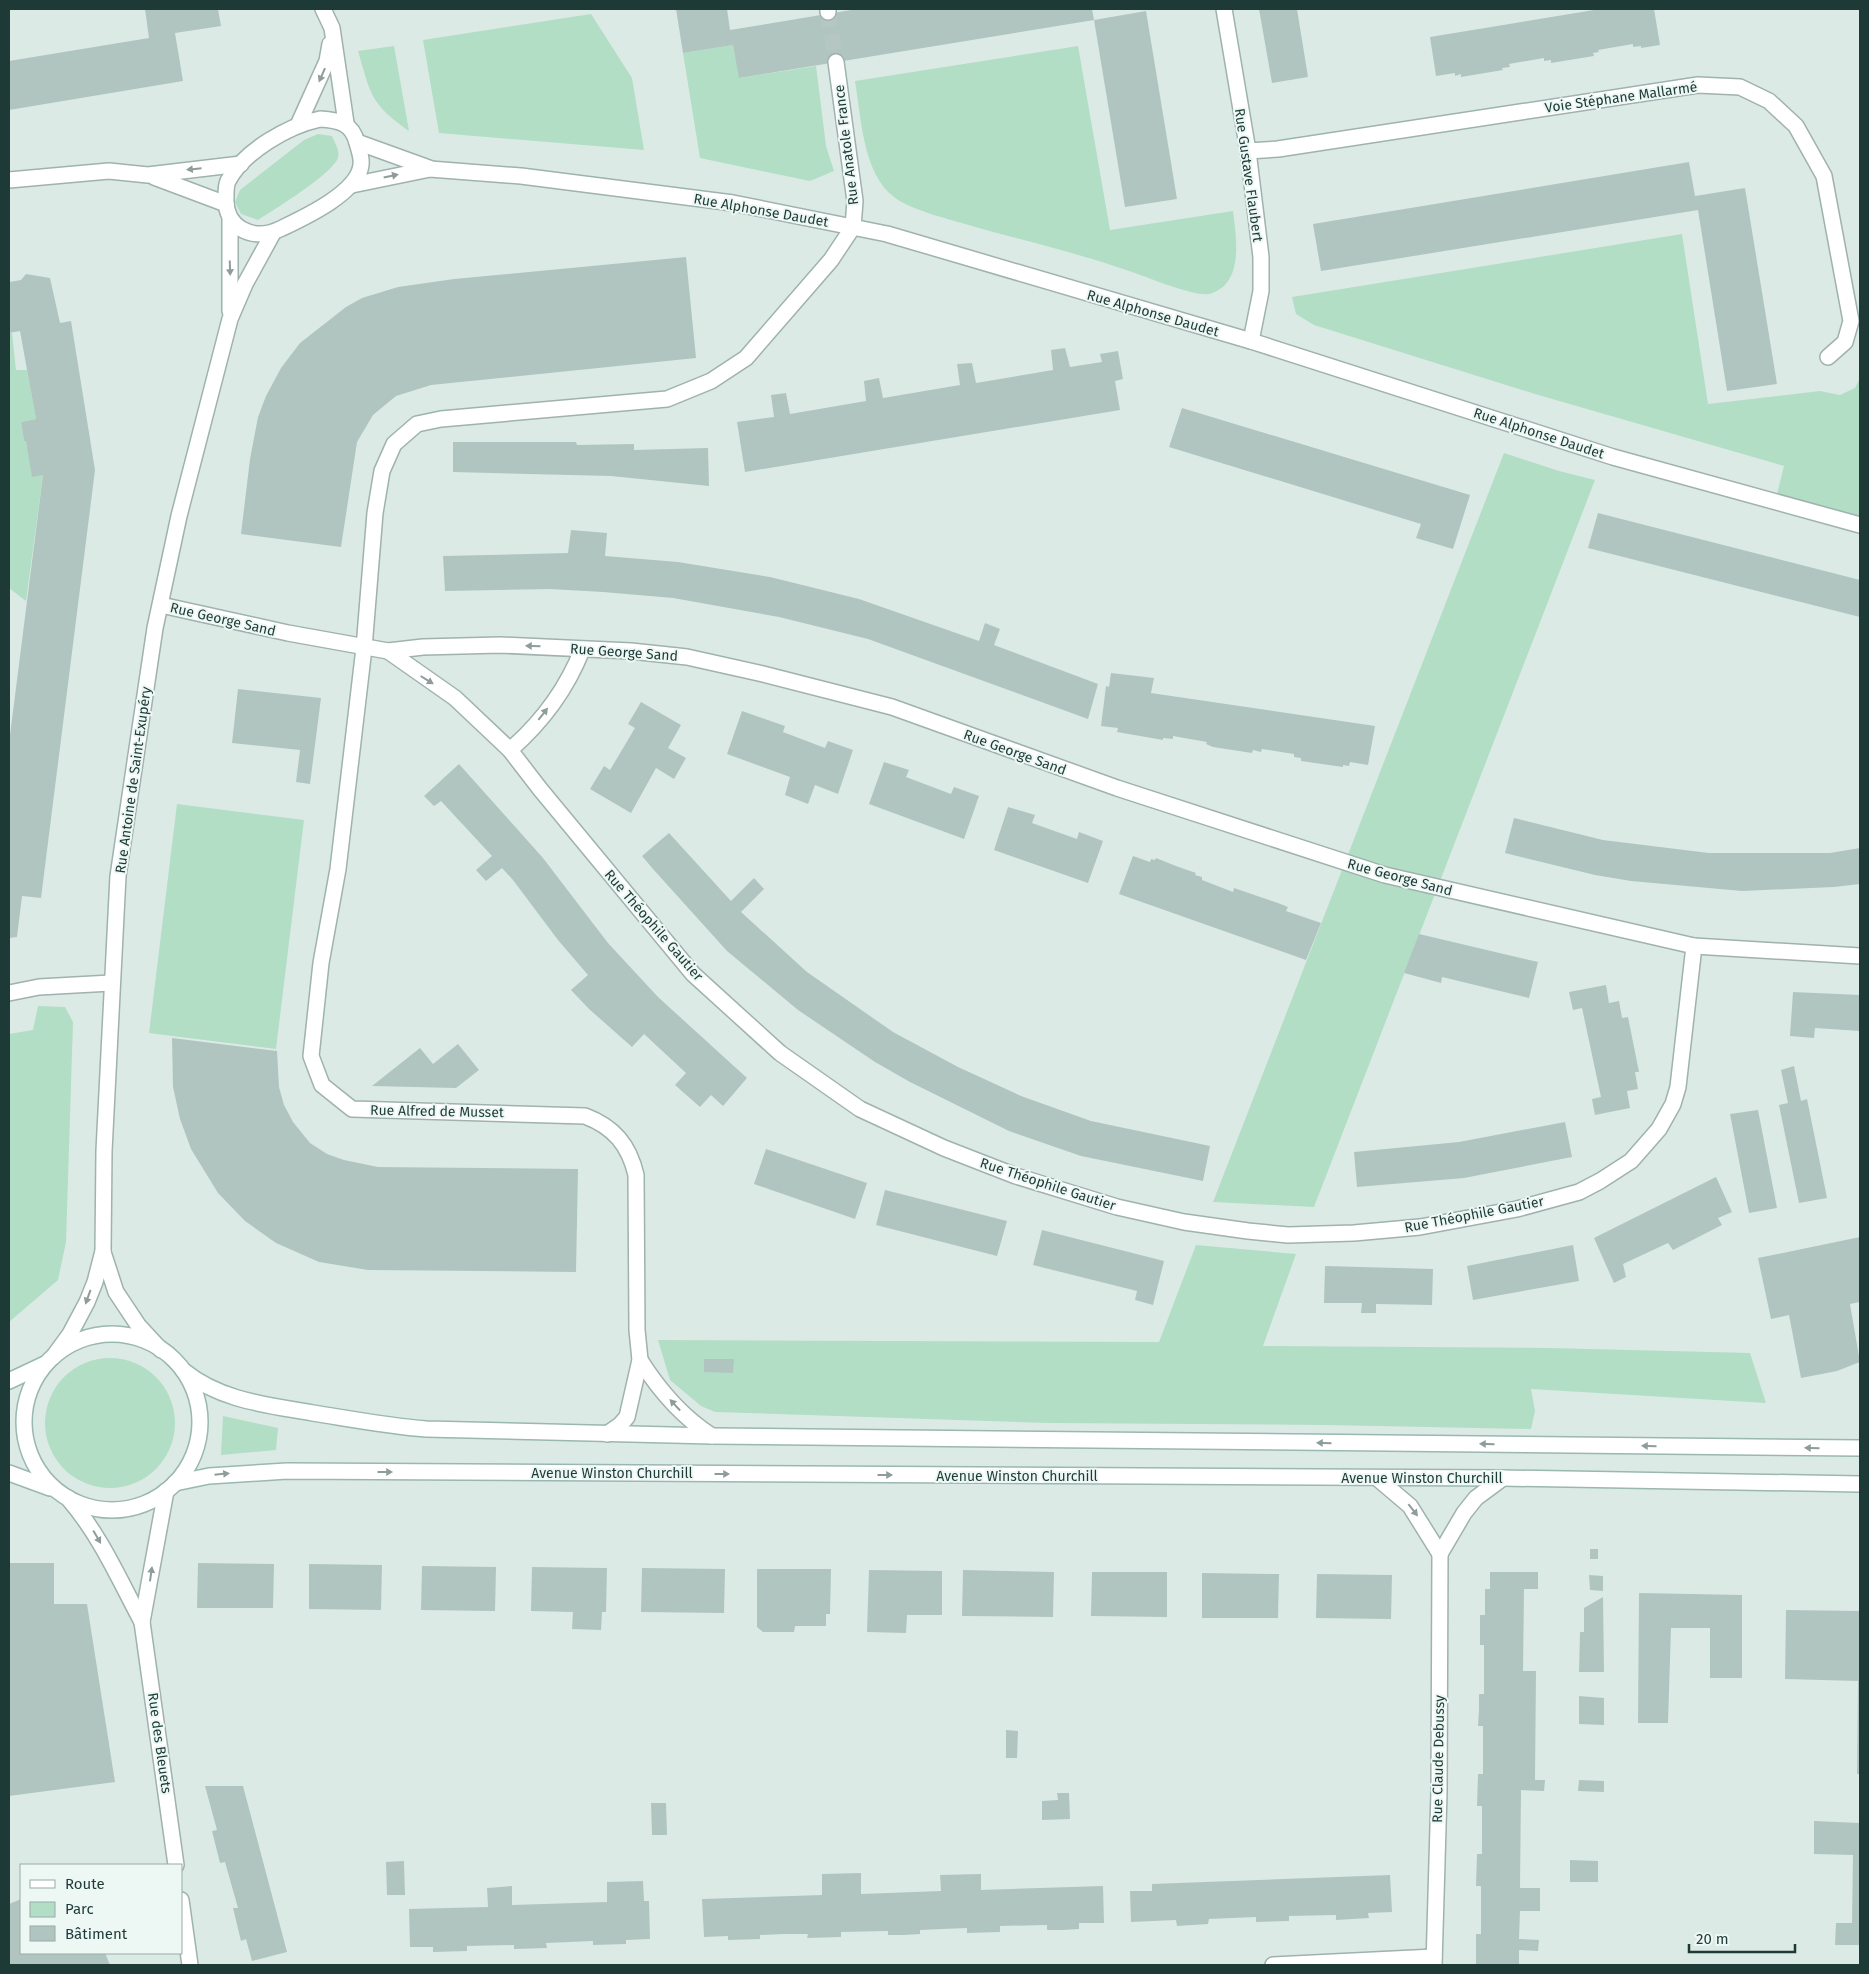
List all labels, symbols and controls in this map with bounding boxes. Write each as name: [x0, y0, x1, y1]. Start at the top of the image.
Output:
one-way arrow: [317, 68, 325, 82]
street label: Voie Stéphane Mallarmé: [1544, 78, 1698, 117]
street label: Rue Anatole France: [831, 84, 862, 206]
street label: Rue Gustave Flaubert: [1231, 107, 1266, 244]
one-way arrow: [186, 165, 202, 173]
one-way arrow: [383, 172, 398, 180]
street label: Rue Alphonse Daudet: [692, 190, 831, 231]
one-way arrow: [226, 261, 234, 277]
street label: Rue Alphonse Daudet: [1085, 286, 1222, 341]
street label: Rue Alphonse Daudet: [1471, 404, 1607, 463]
street label: Rue George Sand: [168, 599, 277, 640]
street label: Rue George Sand: [569, 640, 678, 665]
one-way arrow: [525, 642, 541, 650]
one-way arrow: [421, 675, 434, 684]
street label: Rue Antoine de Saint-Exupéry: [112, 685, 155, 875]
one-way arrow: [537, 708, 548, 721]
street label: Rue George Sand: [961, 726, 1068, 779]
street label: Rue George Sand: [1346, 855, 1454, 900]
street label: Rue Théophile Gautier: [601, 866, 707, 985]
street label: Rue Alfred de Musset: [370, 1102, 505, 1121]
street label: Rue Théophile Gautier: [978, 1154, 1118, 1215]
street label: Rue Théophile Gautier: [1403, 1193, 1546, 1236]
one-way arrow: [84, 1290, 92, 1305]
one-way arrow: [669, 1400, 681, 1412]
one-way arrow: [1316, 1439, 1332, 1447]
one-way arrow: [1478, 1440, 1494, 1448]
one-way arrow: [1641, 1442, 1657, 1450]
one-way arrow: [1803, 1444, 1819, 1452]
street label: Avenue Winston Churchill: [531, 1465, 693, 1482]
one-way arrow: [377, 1468, 393, 1476]
street label: Avenue Winston Churchill: [936, 1468, 1098, 1485]
one-way arrow: [215, 1470, 231, 1478]
one-way arrow: [715, 1470, 731, 1478]
street label: Avenue Winston Churchill: [1341, 1470, 1503, 1487]
one-way arrow: [877, 1471, 893, 1479]
one-way arrow: [1407, 1503, 1418, 1516]
one-way arrow: [93, 1530, 102, 1543]
one-way arrow: [147, 1565, 155, 1581]
street label: Rue des Bleuets: [144, 1691, 175, 1795]
street label: Rue Claude Debussy: [1429, 1695, 1448, 1823]
legend: [20, 1864, 182, 1954]
text: Route: [65, 1875, 105, 1893]
text: Parc: [65, 1900, 94, 1918]
scale bar: [1689, 1922, 1795, 1954]
text: Bâtiment: [65, 1925, 128, 1943]
text: 20 m: [1696, 1930, 1729, 1948]

